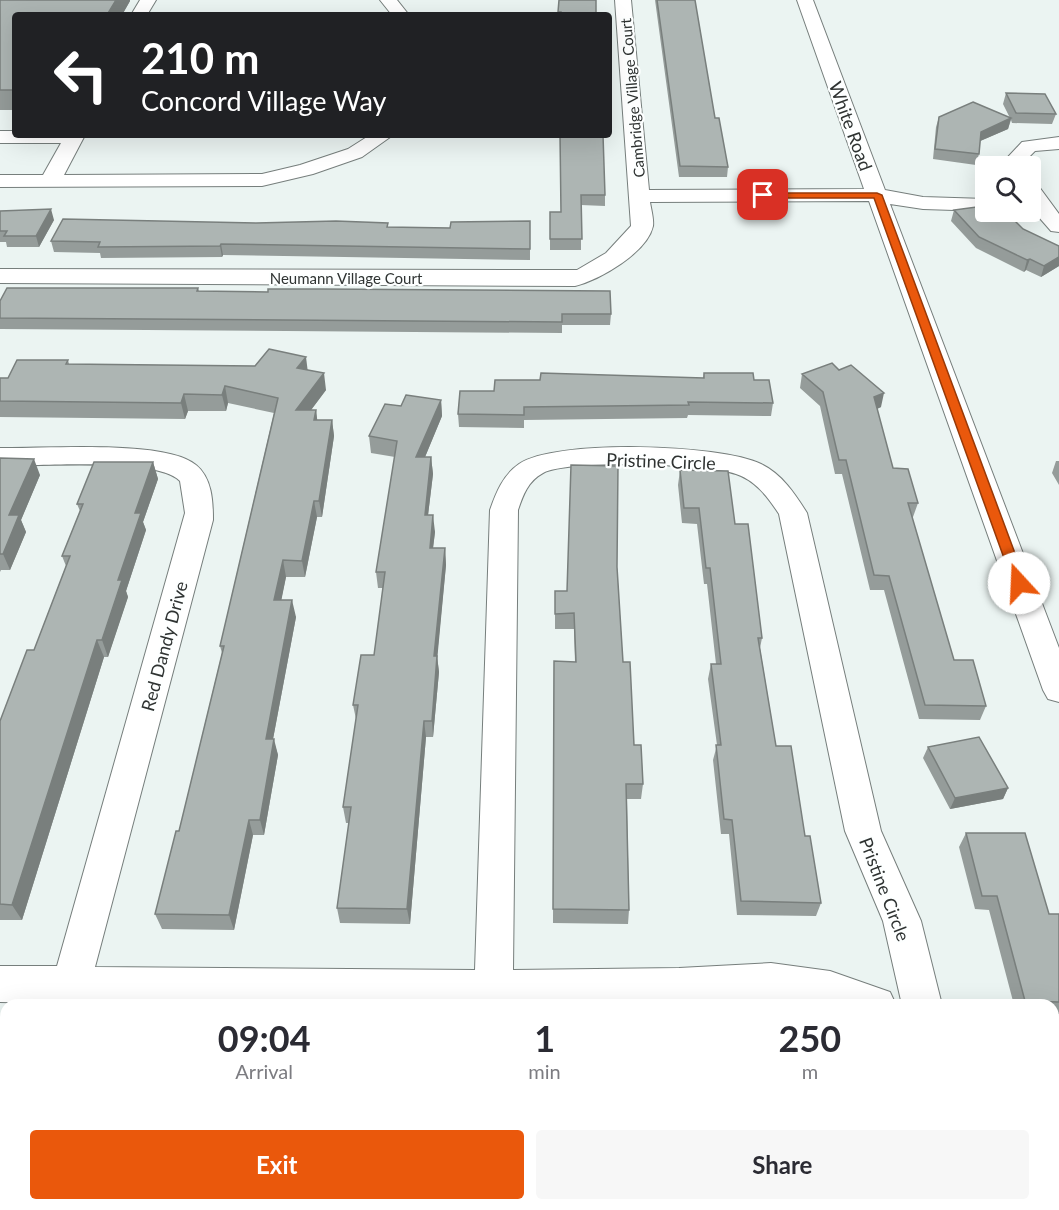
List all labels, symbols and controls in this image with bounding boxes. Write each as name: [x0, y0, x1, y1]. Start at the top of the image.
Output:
street label: Cambridge Village Court: [616, 17, 648, 178]
text: 210 m: [141, 33, 259, 83]
icon: left: [42, 36, 120, 114]
street label: White Road: [825, 78, 877, 174]
text: Concord Village Way: [141, 84, 386, 117]
map controls: [975, 156, 1041, 222]
button: search: [975, 156, 1041, 222]
pin: [737, 169, 788, 220]
icon: arrive: [746, 178, 779, 211]
street label: Neumann Village Court: [270, 269, 423, 287]
street label: Pristine Circle: [606, 448, 716, 474]
position arrow: [987, 551, 1051, 615]
street label: Red Dandy Drive: [136, 579, 192, 713]
street label: Pristine Circle: [855, 834, 915, 944]
text: 09:04: [218, 1016, 311, 1060]
text: 1: [534, 1016, 555, 1060]
text: 250: [779, 1016, 841, 1060]
text: Arrival: [235, 1059, 293, 1083]
text: min: [528, 1059, 561, 1083]
text: m: [802, 1059, 818, 1083]
button: Exit: [30, 1130, 524, 1199]
button: Share: [536, 1130, 1029, 1199]

